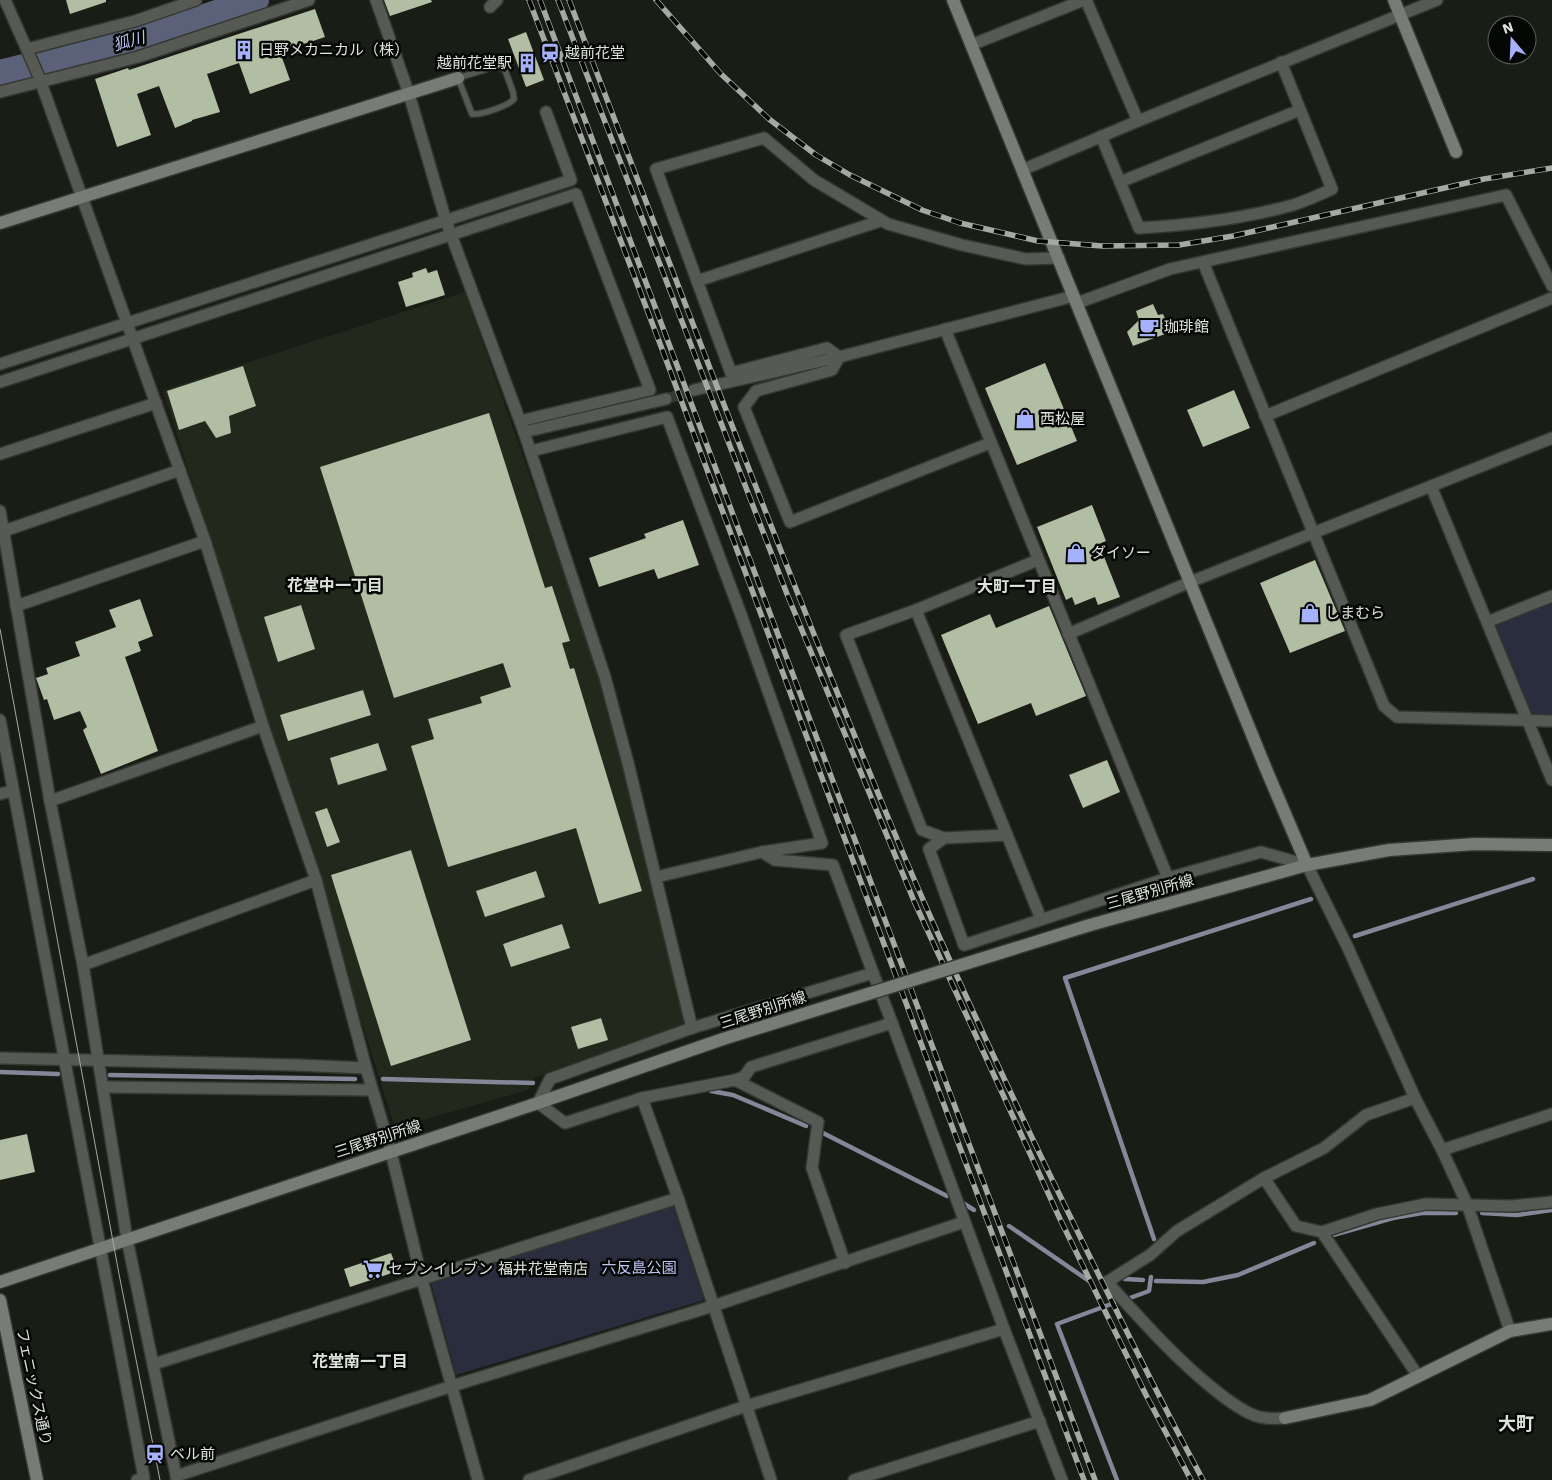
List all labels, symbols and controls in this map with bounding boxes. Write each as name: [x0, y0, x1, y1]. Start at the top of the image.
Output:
north arrow: [1487, 15, 1537, 65]
text: N: [1500, 18, 1515, 37]
water label: 狐川: [111, 27, 149, 54]
building icon: 日野メカニカル（株）: [233, 39, 255, 61]
place label: 日野メカニカル（株）: [259, 41, 409, 59]
station icon: 越前花堂: [539, 42, 561, 64]
place label: 越前花堂: [564, 44, 625, 62]
building icon: 越前花堂駅: [516, 52, 538, 74]
place label: 越前花堂駅: [436, 54, 512, 72]
cafe icon: 珈琲館: [1138, 316, 1160, 338]
place label: 珈琲館: [1164, 318, 1209, 336]
shop icon: 西松屋: [1014, 408, 1036, 430]
place label: 西松屋: [1040, 410, 1085, 428]
shop icon: ダイソー: [1065, 542, 1087, 564]
place label: ダイソー: [1091, 544, 1151, 562]
district label: 花堂中一丁目: [287, 576, 383, 595]
district label: 大町一丁目: [977, 577, 1057, 596]
shop icon: しまむら: [1299, 602, 1321, 624]
place label: しまむら: [1325, 604, 1385, 622]
street label: 三尾野別所線: [1104, 871, 1196, 913]
street label: 三尾野別所線: [717, 988, 809, 1032]
street label: 三尾野別所線: [332, 1117, 424, 1161]
supermarket icon: セブンイレブン 福井花堂南店: [362, 1258, 384, 1280]
park label: 六反島公園: [601, 1259, 677, 1277]
place label: セブンイレブン 福井花堂南店: [388, 1260, 588, 1278]
street label: フェニックス通り: [13, 1327, 55, 1447]
district label: 花堂南一丁目: [312, 1352, 408, 1371]
district label: 大町: [1498, 1413, 1534, 1434]
station icon: ベル前: [144, 1443, 166, 1465]
place label: ベル前: [170, 1445, 215, 1463]

